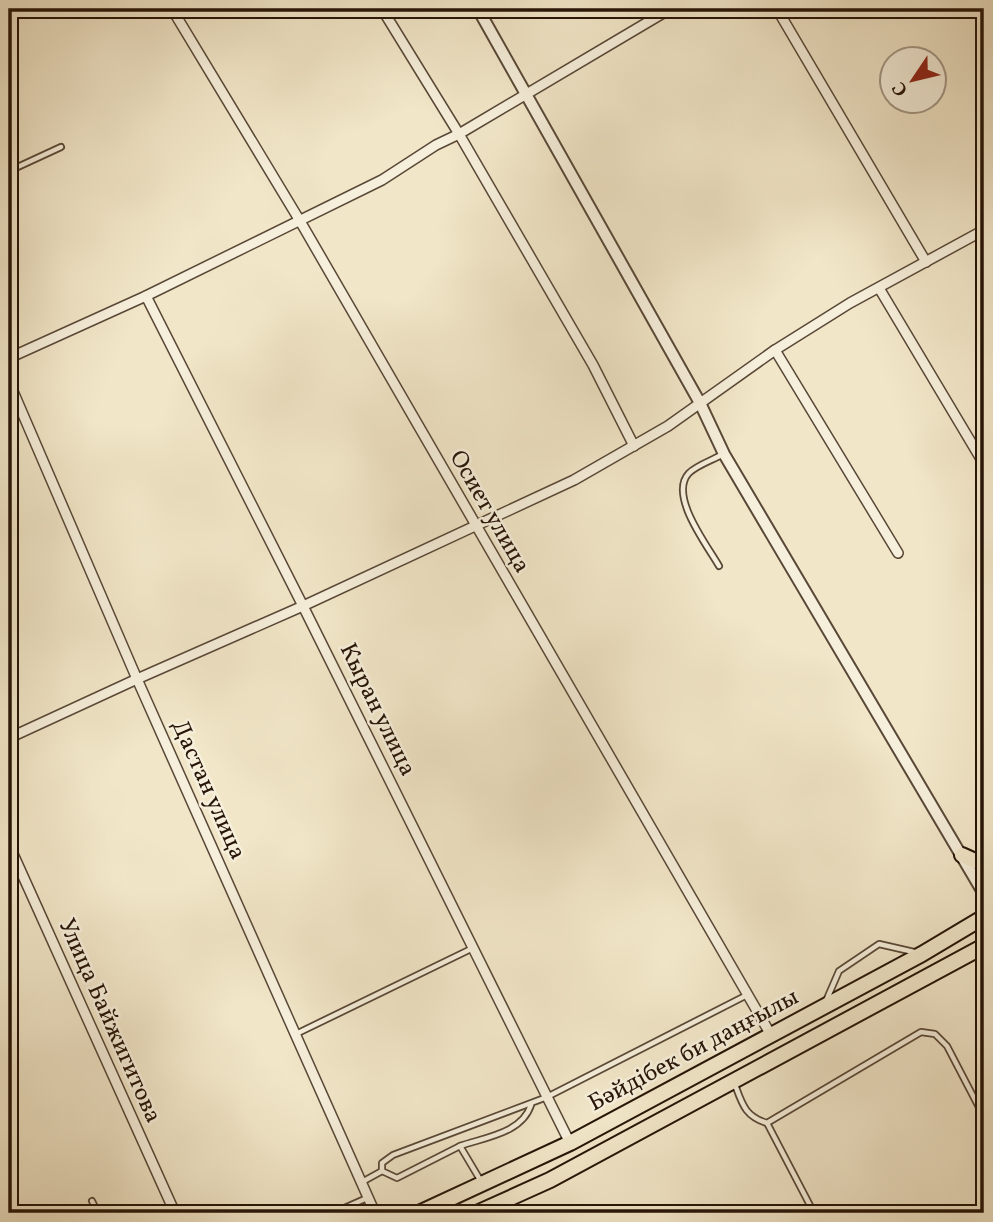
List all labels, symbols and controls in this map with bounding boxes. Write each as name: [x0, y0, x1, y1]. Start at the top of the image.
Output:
north arrow: [878, 46, 948, 116]
text: С: [887, 76, 915, 101]
street label: Осиет улица: [440, 444, 538, 580]
street label: Кыран улица: [330, 638, 424, 782]
street label: Дастан улица: [162, 715, 254, 865]
street label: Улица Байжигитова: [49, 913, 169, 1129]
street label: Бәйдібек би даңғылы: [583, 981, 805, 1121]

